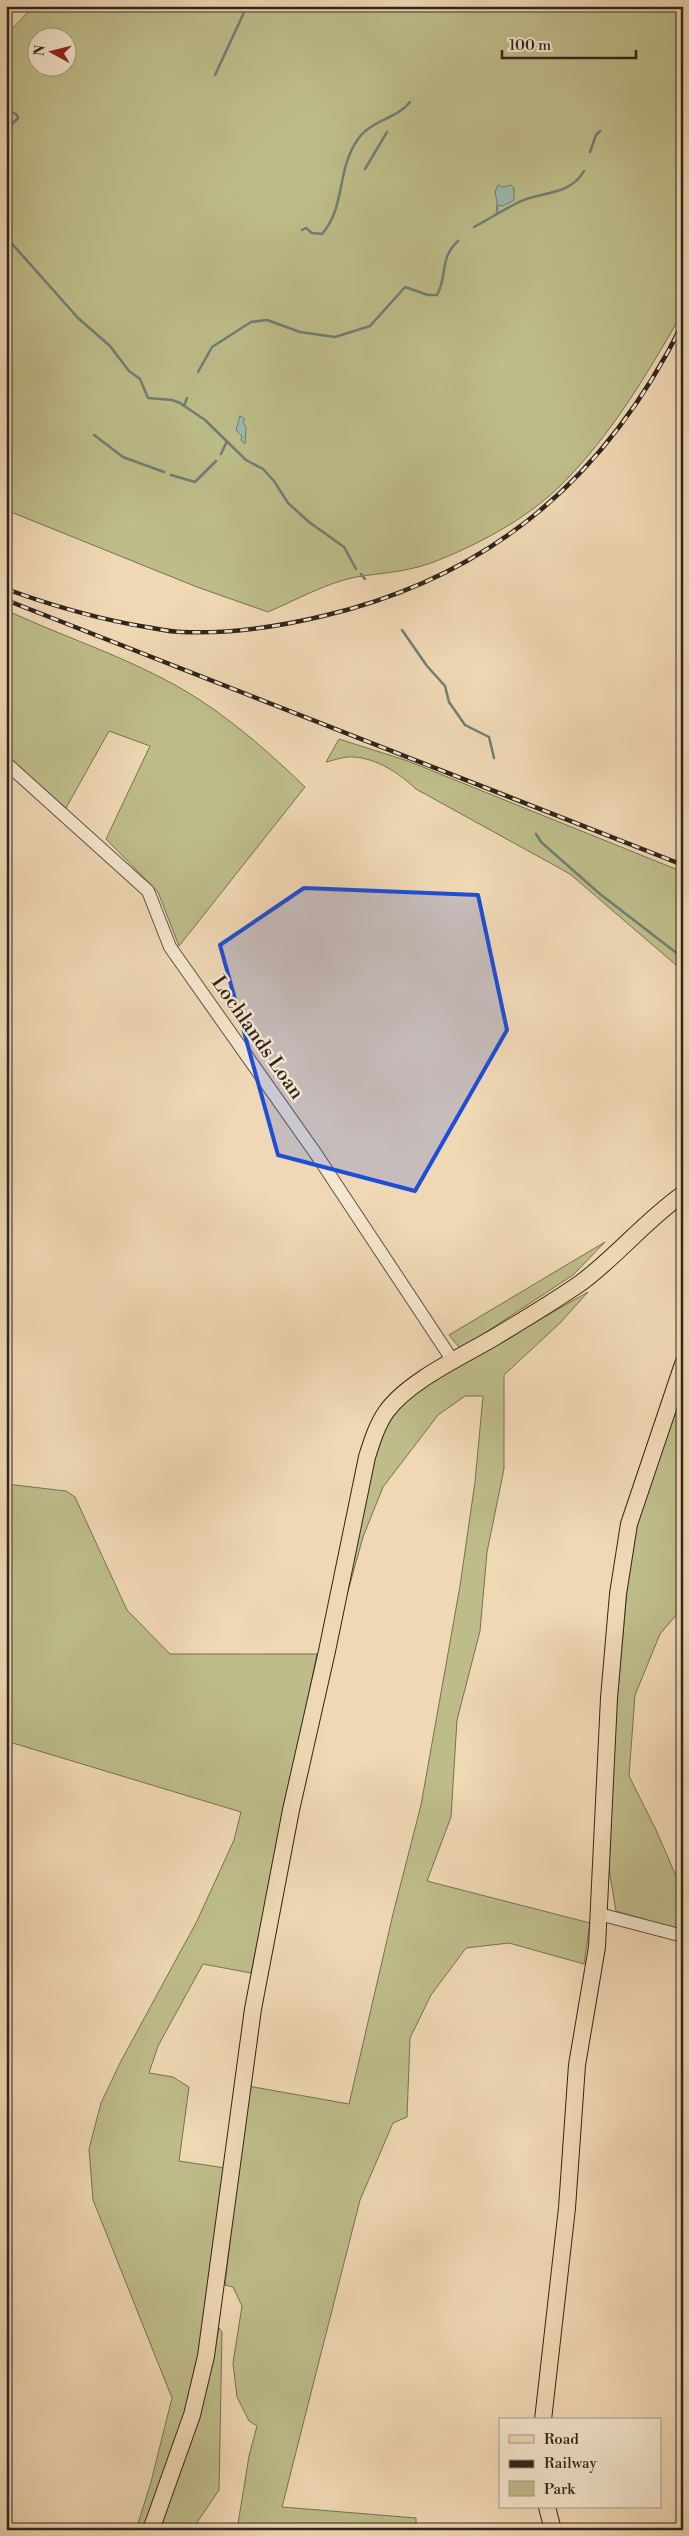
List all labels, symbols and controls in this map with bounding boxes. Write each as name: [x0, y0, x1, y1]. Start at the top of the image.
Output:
north arrow: [28, 28, 78, 78]
scale bar: [502, 28, 635, 60]
text: 100 m: [509, 36, 551, 55]
text: N: [30, 44, 50, 57]
street label: Lochlands Loan: [205, 971, 309, 1105]
legend: [499, 2418, 662, 2508]
text: Road: [544, 2430, 579, 2449]
text: Railway: [544, 2454, 598, 2473]
text: Park: [544, 2480, 576, 2499]

